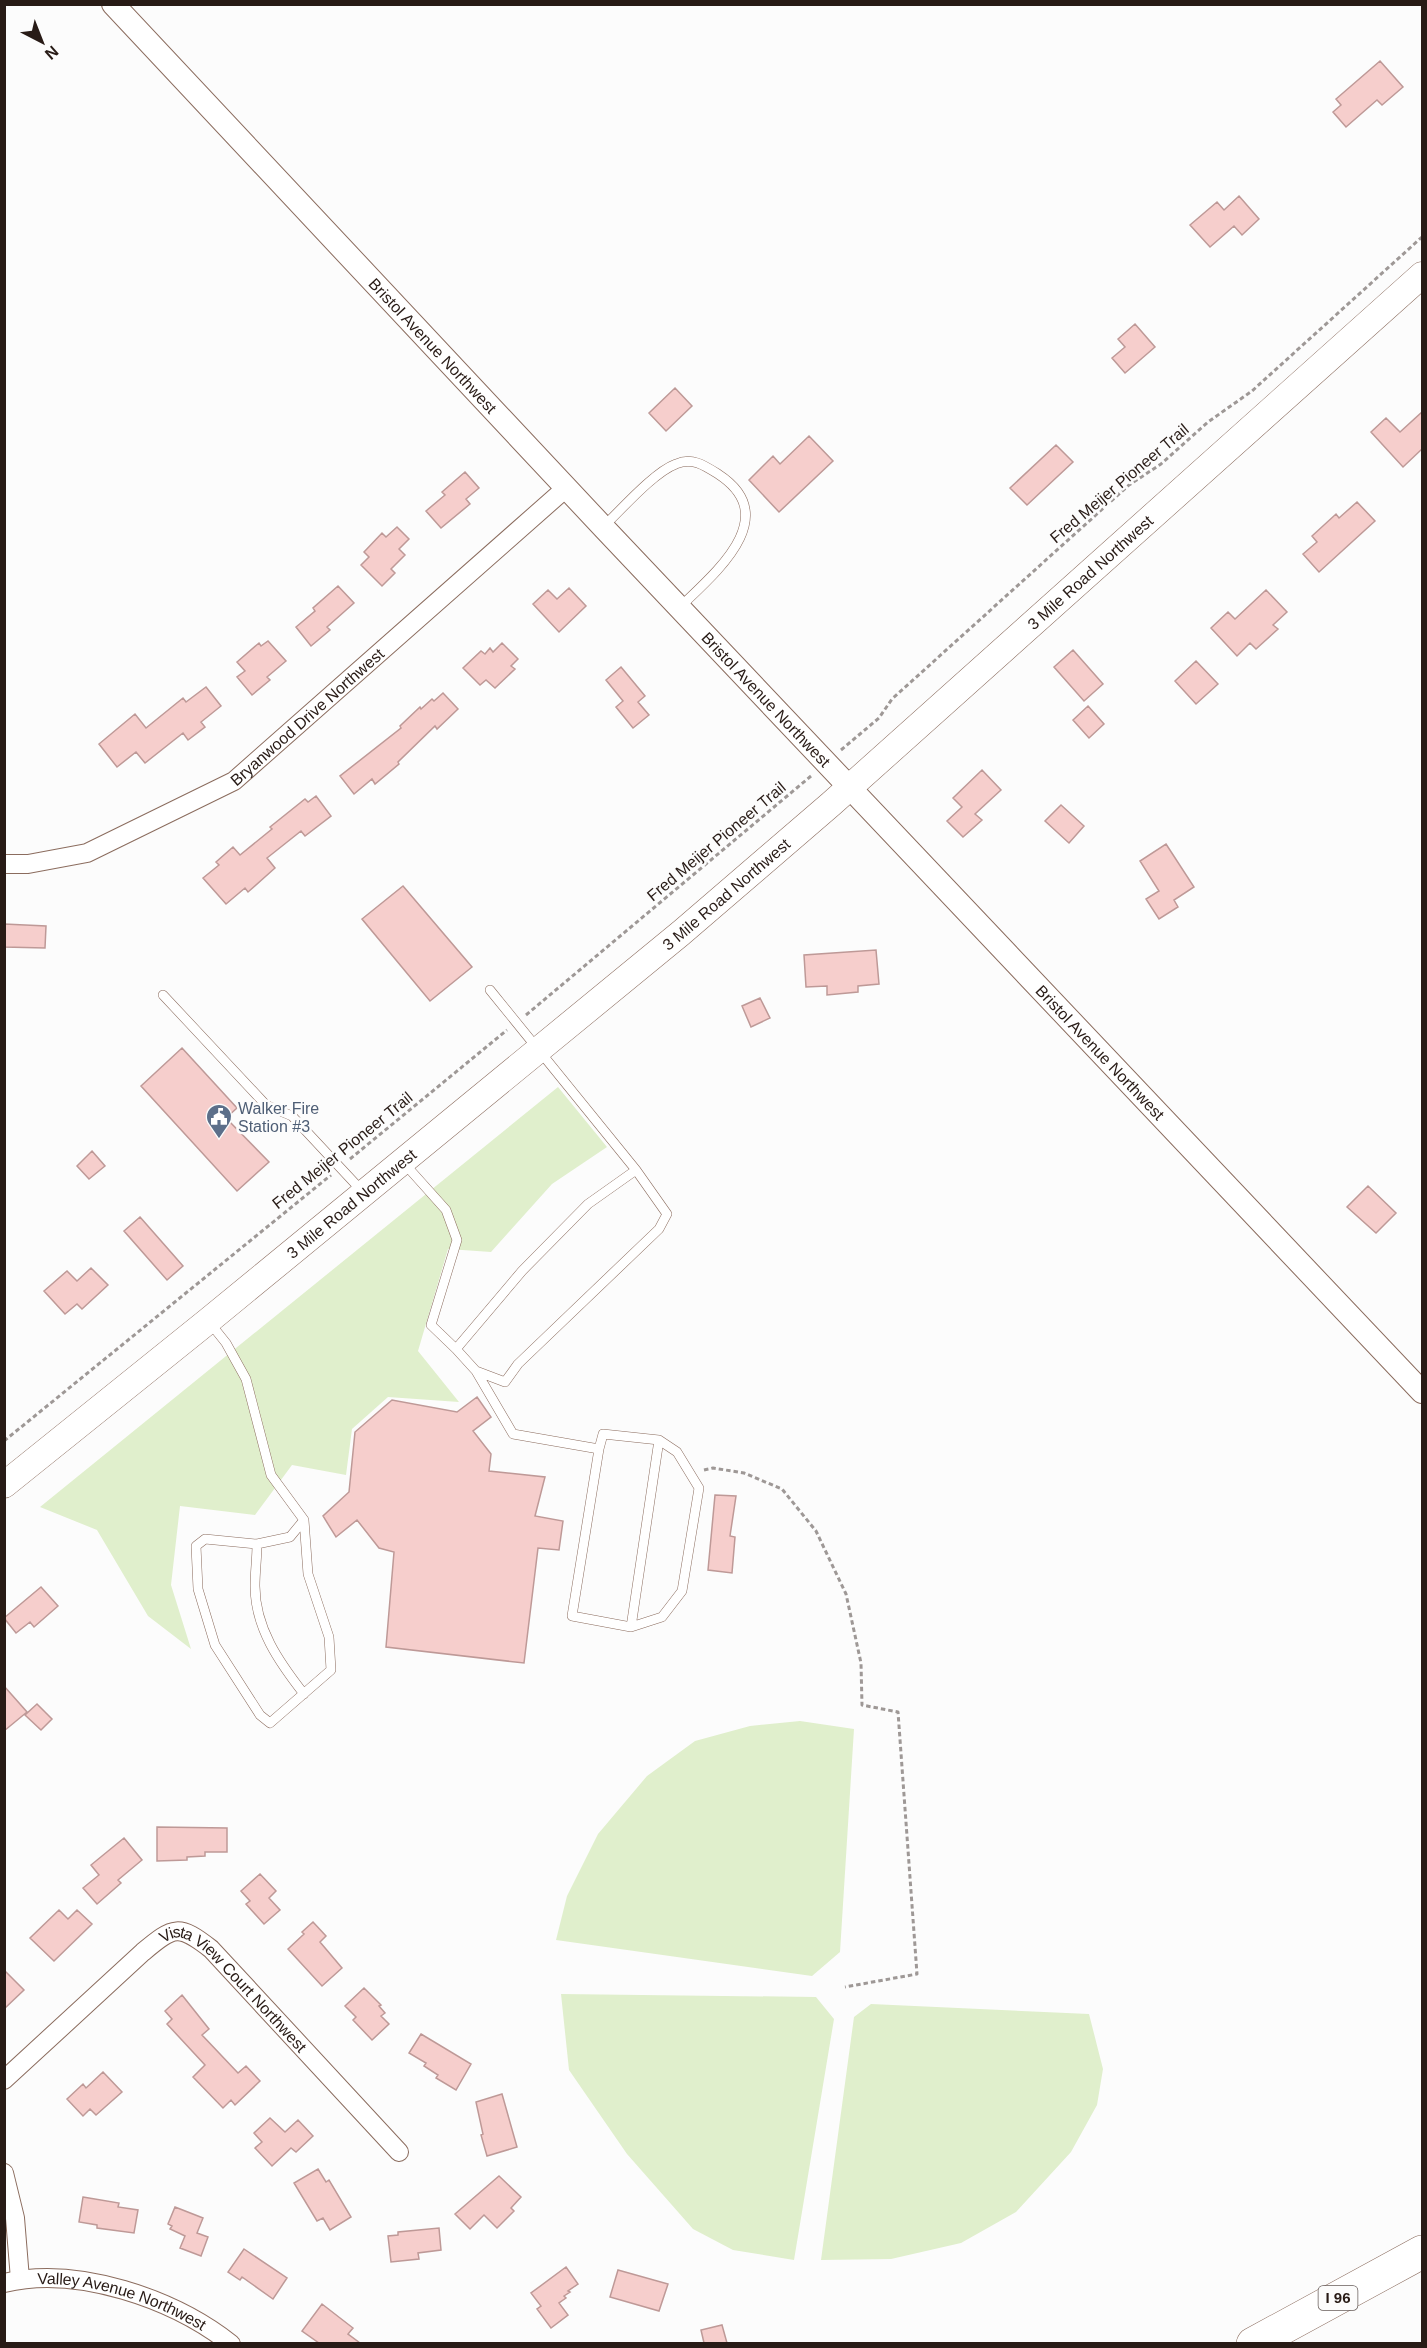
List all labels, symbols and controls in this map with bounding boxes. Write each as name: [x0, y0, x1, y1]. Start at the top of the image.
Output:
north arrow: [12, 12, 72, 72]
text: N: [42, 43, 62, 63]
street label: Bristol Avenue Northwest: [365, 275, 500, 417]
street label: Fred Meijer Pioneer Trail: [1047, 421, 1192, 546]
street label: 3 Mile Road Northwest: [1024, 512, 1157, 633]
street label: Bristol Avenue Northwest: [698, 629, 834, 771]
street label: Bryanwood Drive Northwest: [227, 645, 388, 789]
street label: Fred Meijer Pioneer Trail: [644, 779, 789, 904]
street label: 3 Mile Road Northwest: [659, 835, 794, 954]
street label: Bristol Avenue Northwest: [1032, 982, 1168, 1124]
street label: Fred Meijer Pioneer Trail: [269, 1089, 416, 1212]
place label: Walker Fire Station #3: [238, 1100, 319, 1135]
public building icon: Walker Fire Station #3: [204, 1102, 234, 1140]
street label: 3 Mile Road Northwest: [284, 1146, 420, 1262]
street label: Vista View Court Northwest: [156, 1923, 310, 2056]
street label: Valley Avenue Northwest: [37, 2270, 210, 2334]
road number: I 96: [1318, 2286, 1358, 2310]

